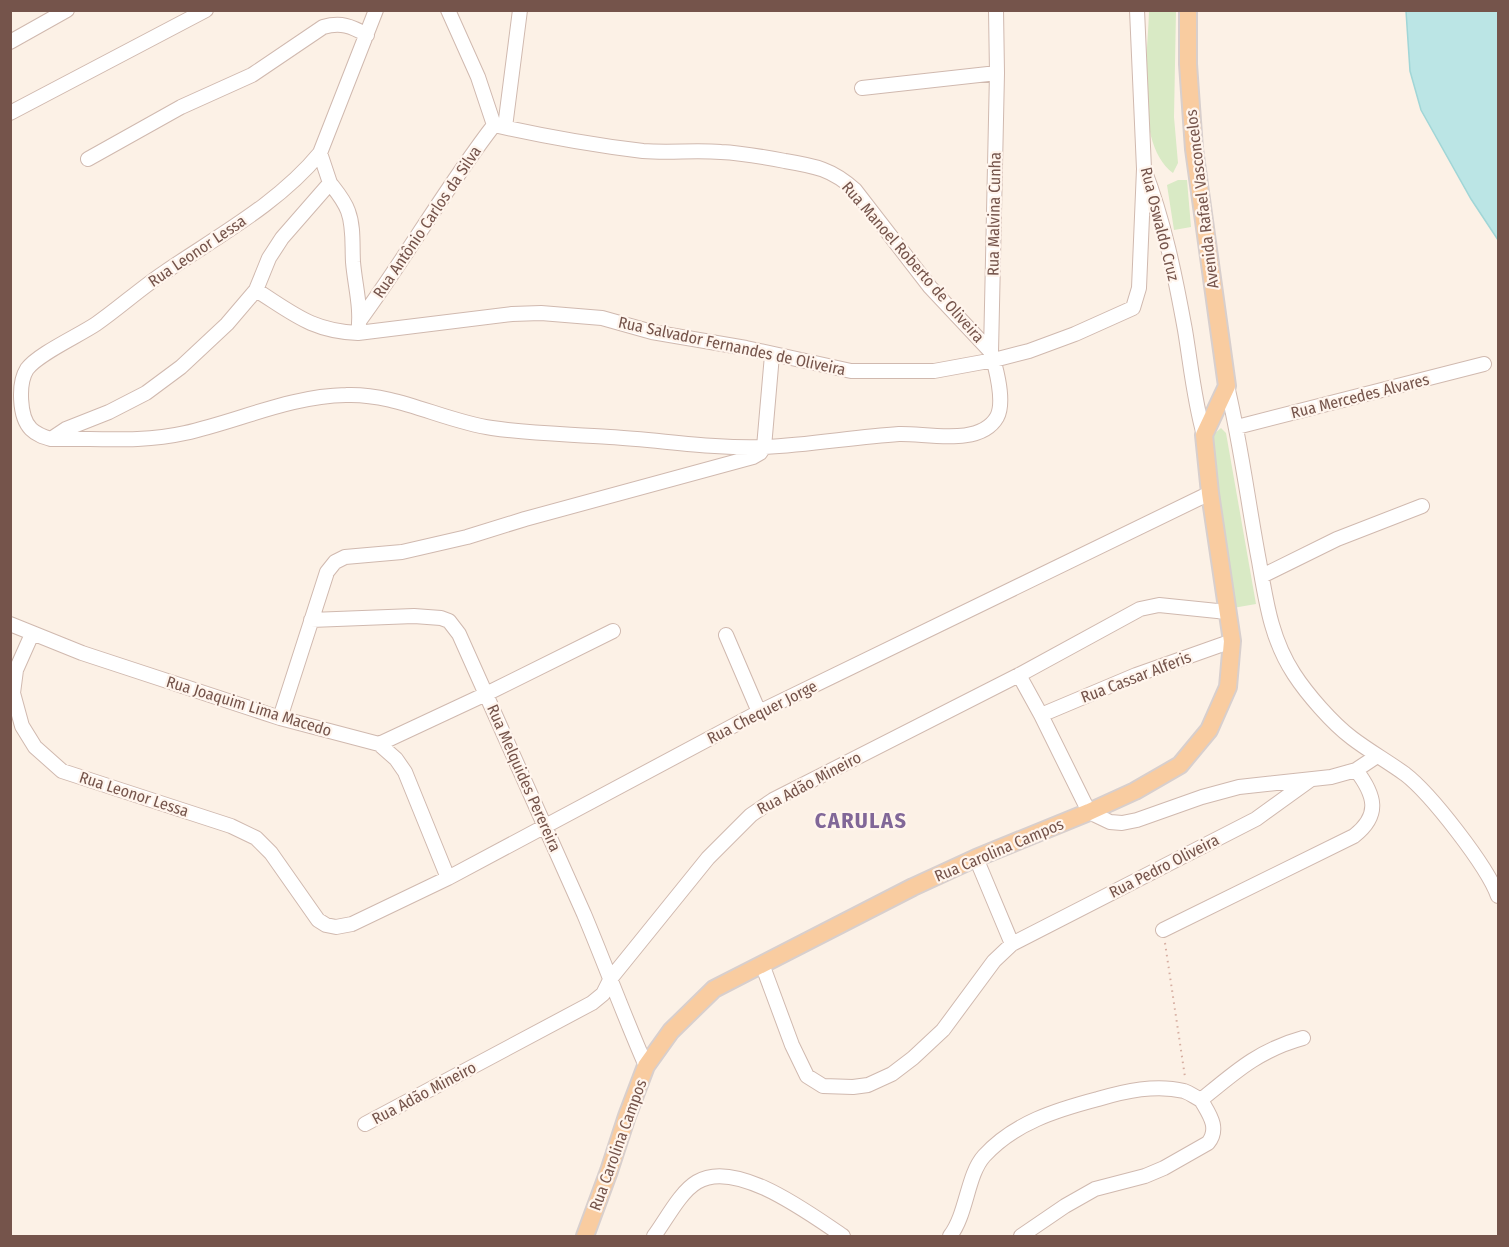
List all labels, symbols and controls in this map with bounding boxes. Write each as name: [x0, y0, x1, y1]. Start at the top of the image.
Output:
street label: Avenida Rafael Vasconcelos: [1182, 108, 1222, 289]
street label: Rua Antônio Carlos da Silva: [369, 142, 485, 302]
street label: Rua Malvina Cunha: [983, 152, 1005, 276]
street label: Rua Oswaldo Cruz: [1137, 165, 1183, 283]
street label: Rua Manoel Roberto de Oliveira: [838, 178, 988, 347]
street label: Rua Leonor Lessa: [145, 211, 250, 291]
street label: Rua Salvador Fernandes de Oliveira: [617, 313, 847, 379]
street label: Rua Mercedes Alvares: [1289, 370, 1431, 422]
street label: Rua Cassar Alferis: [1078, 647, 1194, 707]
street label: Rua Joaquim Lima Macedo: [164, 672, 334, 740]
street label: Rua Chequer Jorge: [704, 676, 820, 748]
street label: Rua Melquides Perereira: [483, 702, 565, 855]
street label: Rua Adão Mineiro: [754, 748, 864, 818]
street label: Rua Leonor Lessa: [77, 767, 191, 821]
district label: CARULAS: [815, 807, 907, 834]
street label: Rua Carolina Campos: [932, 814, 1066, 886]
street label: Rua Pedro Oliveira: [1106, 830, 1222, 902]
street label: Rua Adão Mineiro: [369, 1058, 479, 1128]
street label: Rua Carolina Campos: [585, 1077, 651, 1213]

